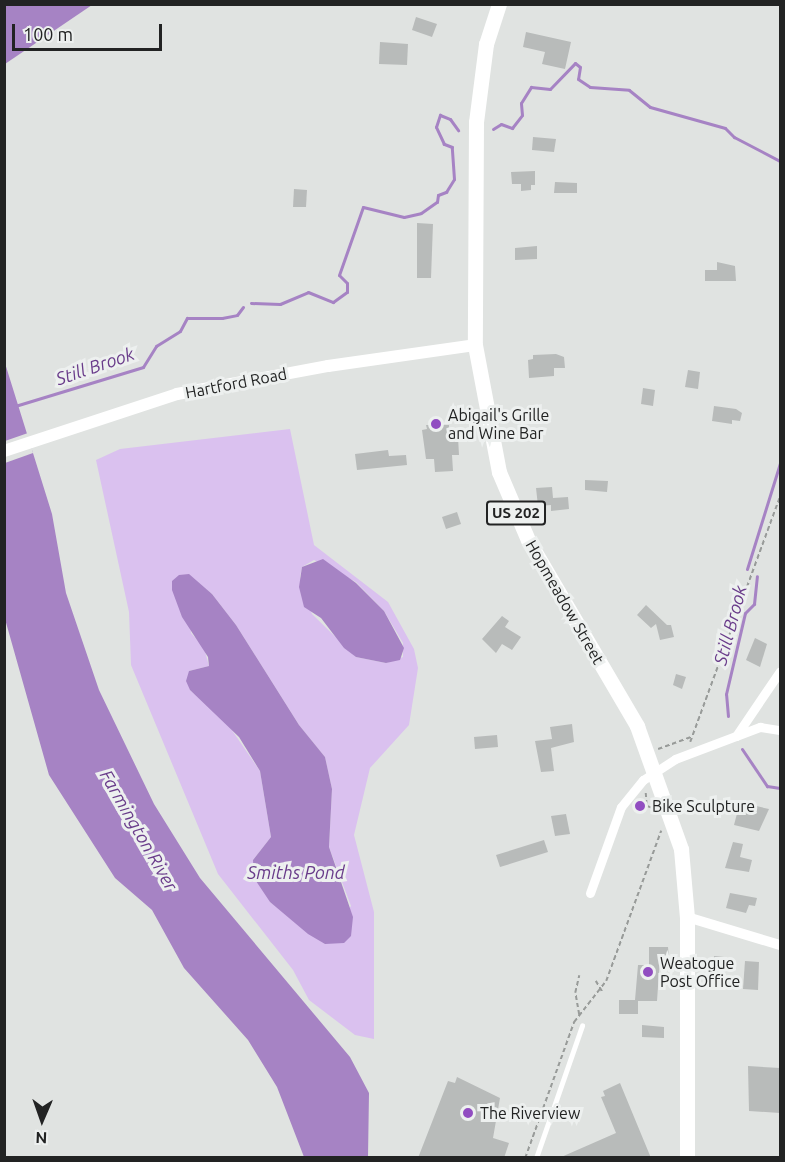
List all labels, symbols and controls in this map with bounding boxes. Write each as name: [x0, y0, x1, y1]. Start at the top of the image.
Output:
scale bar: [15, 12, 165, 50]
text: 100 m: [23, 24, 73, 44]
water label: Still Brook: [53, 342, 137, 390]
street label: Hartford Road: [184, 364, 288, 402]
place label: Abigail's Grille and Wine Bar: [448, 405, 549, 443]
marker: Abigail's Grille and Wine Bar: [429, 417, 443, 431]
road number: US 202: [486, 501, 546, 525]
street label: Hopmeadow Street: [522, 536, 608, 668]
water label: Still Brook: [709, 583, 751, 667]
water label: Farmington River: [96, 766, 182, 894]
place label: Bike Sculpture: [652, 796, 755, 816]
marker: Bike Sculpture: [633, 799, 647, 813]
water label: Smiths Pond: [247, 861, 345, 883]
place label: Weatogue Post Office: [660, 953, 740, 991]
marker: Weatogue Post Office: [641, 965, 655, 979]
north arrow: [12, 1090, 72, 1150]
place label: The Riverview: [480, 1103, 580, 1123]
marker: The Riverview: [461, 1106, 475, 1120]
text: N: [35, 1129, 48, 1147]

